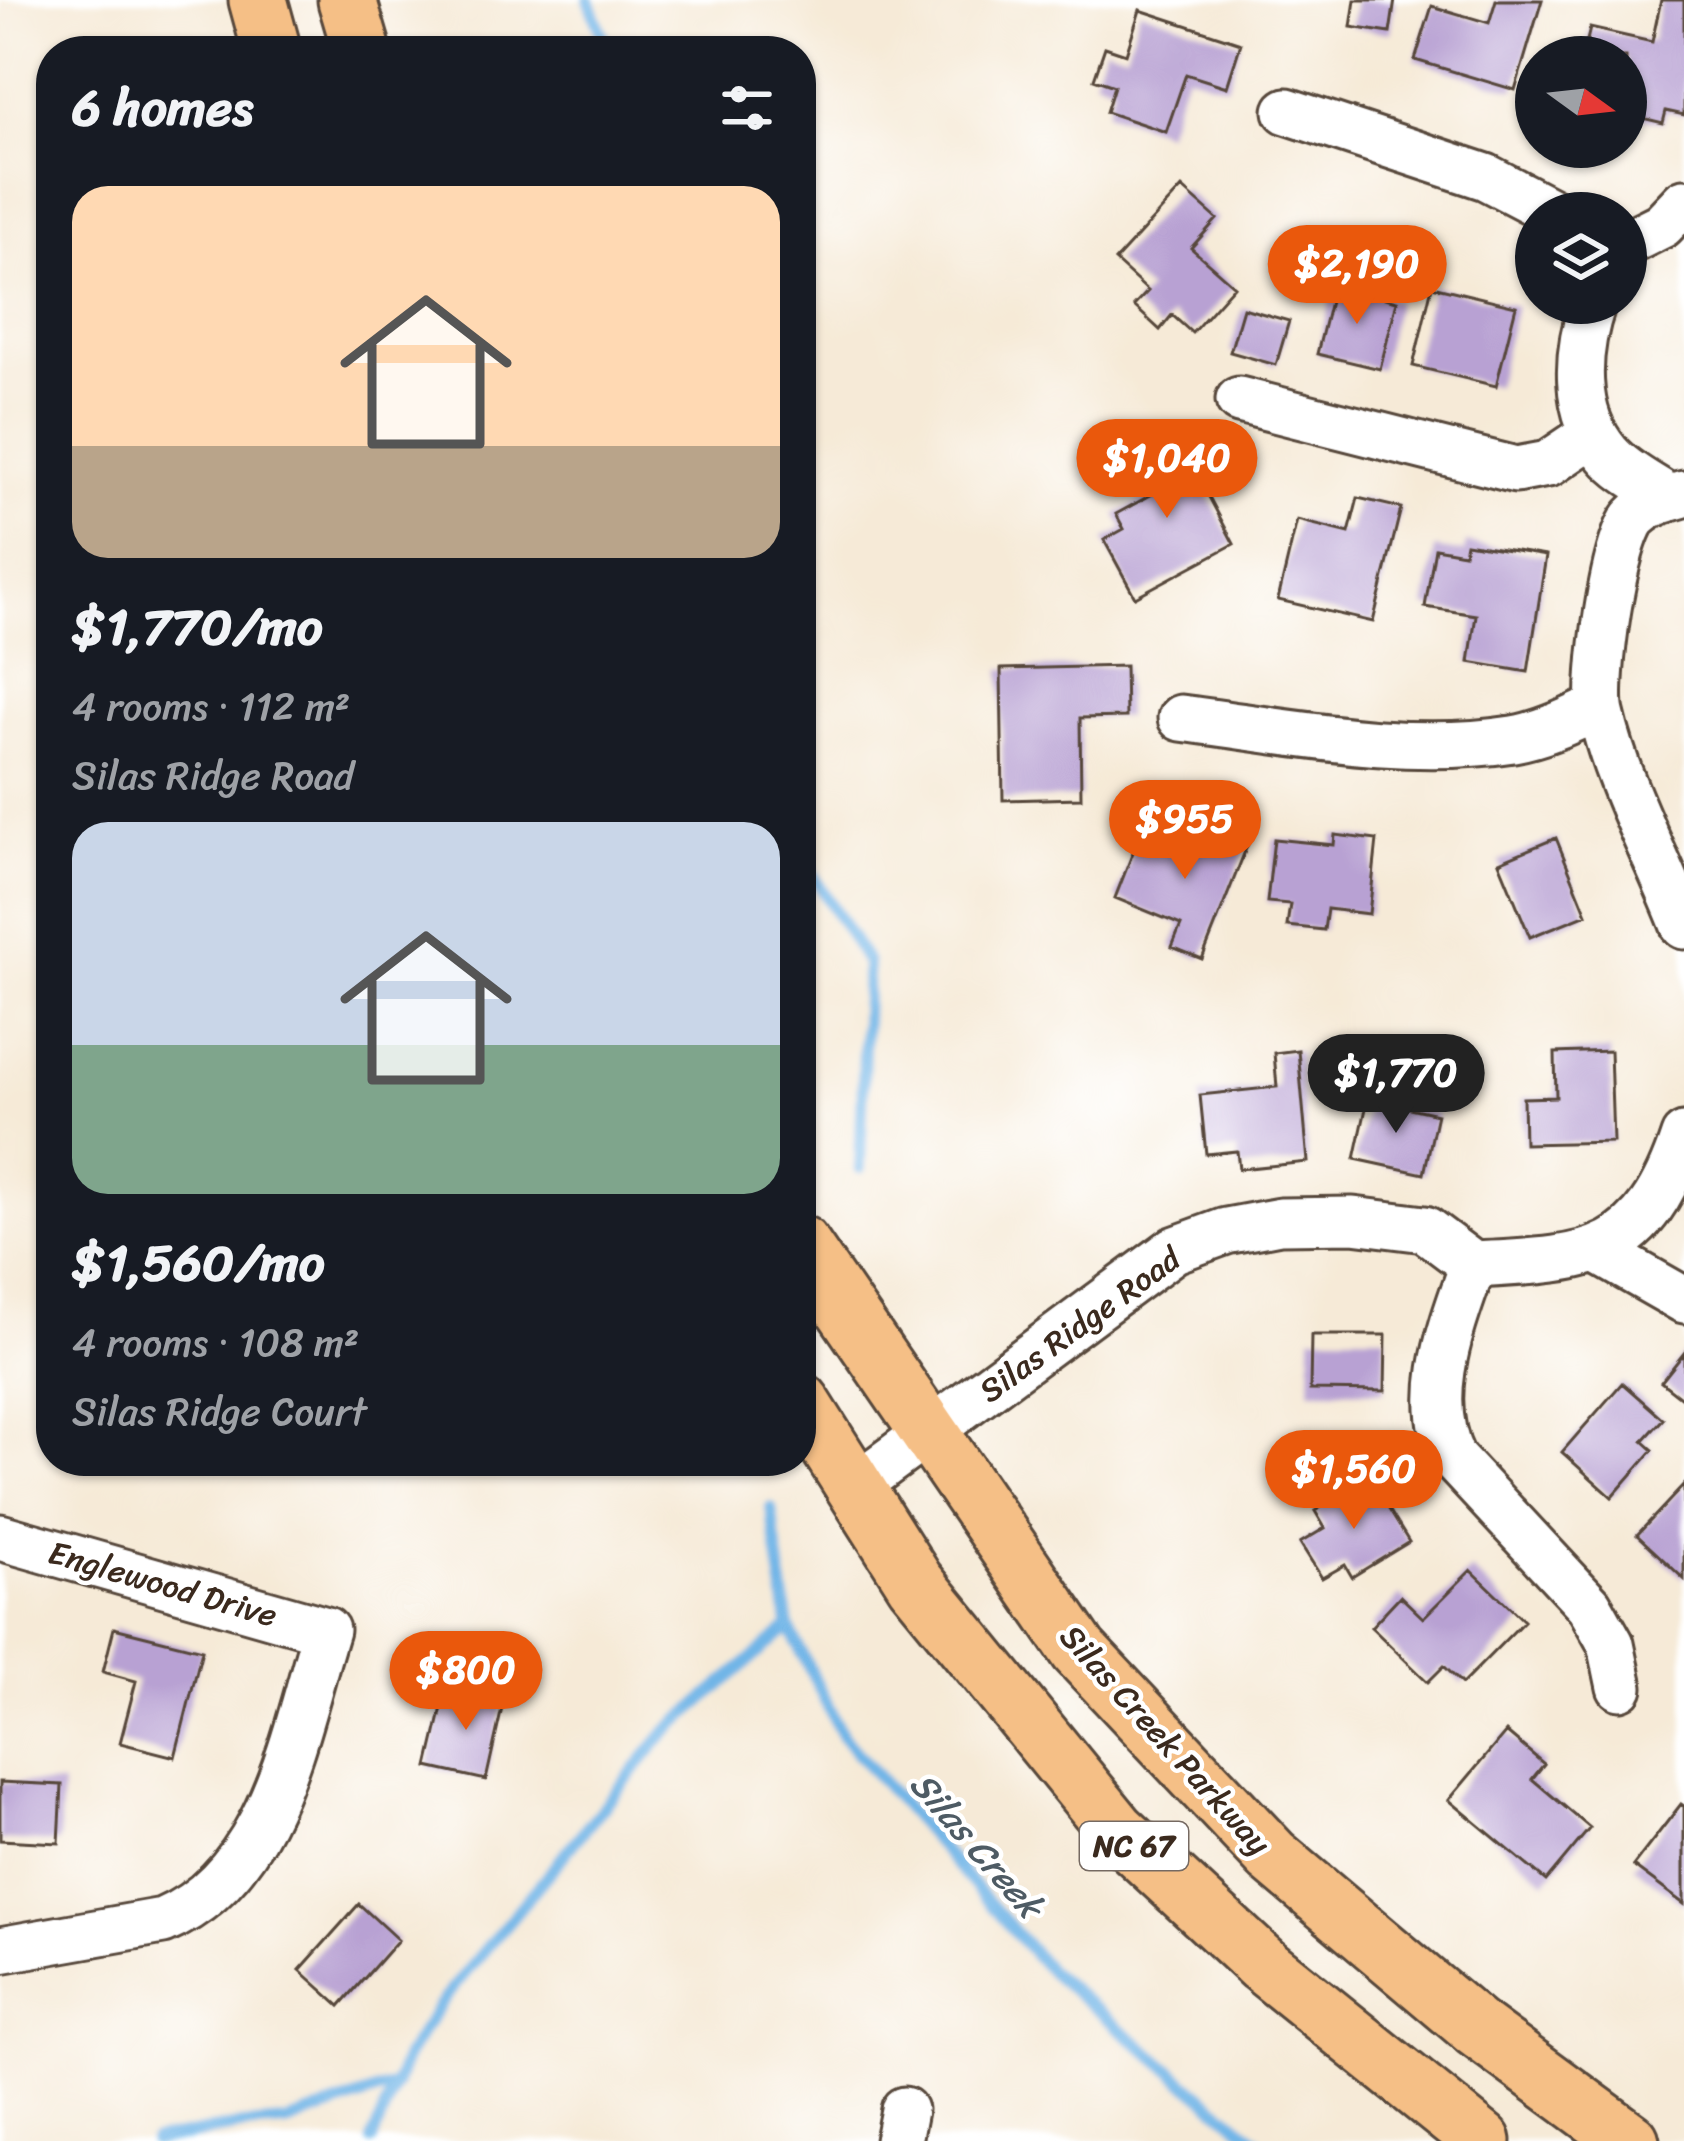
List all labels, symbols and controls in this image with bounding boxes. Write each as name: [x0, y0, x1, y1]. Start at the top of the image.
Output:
north arrow: [1515, 36, 1647, 168]
map controls: [1515, 36, 1647, 324]
text: 6 homes: [72, 63, 253, 153]
icon: filters: [714, 75, 780, 141]
button: layers: [1515, 192, 1647, 324]
pin: $2,190: [1259, 225, 1455, 327]
text: $2,190: [1295, 229, 1419, 298]
icon: home: [318, 264, 534, 480]
pin: $1,040: [1069, 419, 1265, 521]
text: $1,040: [1103, 423, 1231, 492]
text: $1,770/mo: [72, 582, 323, 672]
text: 4 rooms · 112 m²: [72, 672, 350, 741]
text: Silas Ridge Road: [72, 741, 354, 810]
pin: $955: [1114, 780, 1256, 882]
text: $955: [1136, 784, 1234, 853]
icon: home: [318, 900, 534, 1116]
pin: $1,770: [1298, 1034, 1494, 1136]
text: $1,770: [1335, 1038, 1457, 1107]
text: $1,560/mo: [72, 1218, 325, 1308]
street label: Silas Ridge Road: [966, 1230, 1195, 1418]
text: 4 rooms · 108 m²: [72, 1308, 359, 1377]
text: Silas Ridge Court: [72, 1377, 367, 1446]
pin: $1,560: [1256, 1430, 1452, 1532]
text: $1,560: [1292, 1434, 1416, 1503]
street label: Englewood Drive: [41, 1524, 284, 1644]
street label: Silas Creek Parkway: [1045, 1610, 1286, 1870]
pin: $800: [395, 1631, 537, 1733]
text: $800: [416, 1635, 516, 1704]
water label: Silas Creek: [893, 1756, 1062, 1936]
road number: NC 67: [1080, 1822, 1188, 1870]

